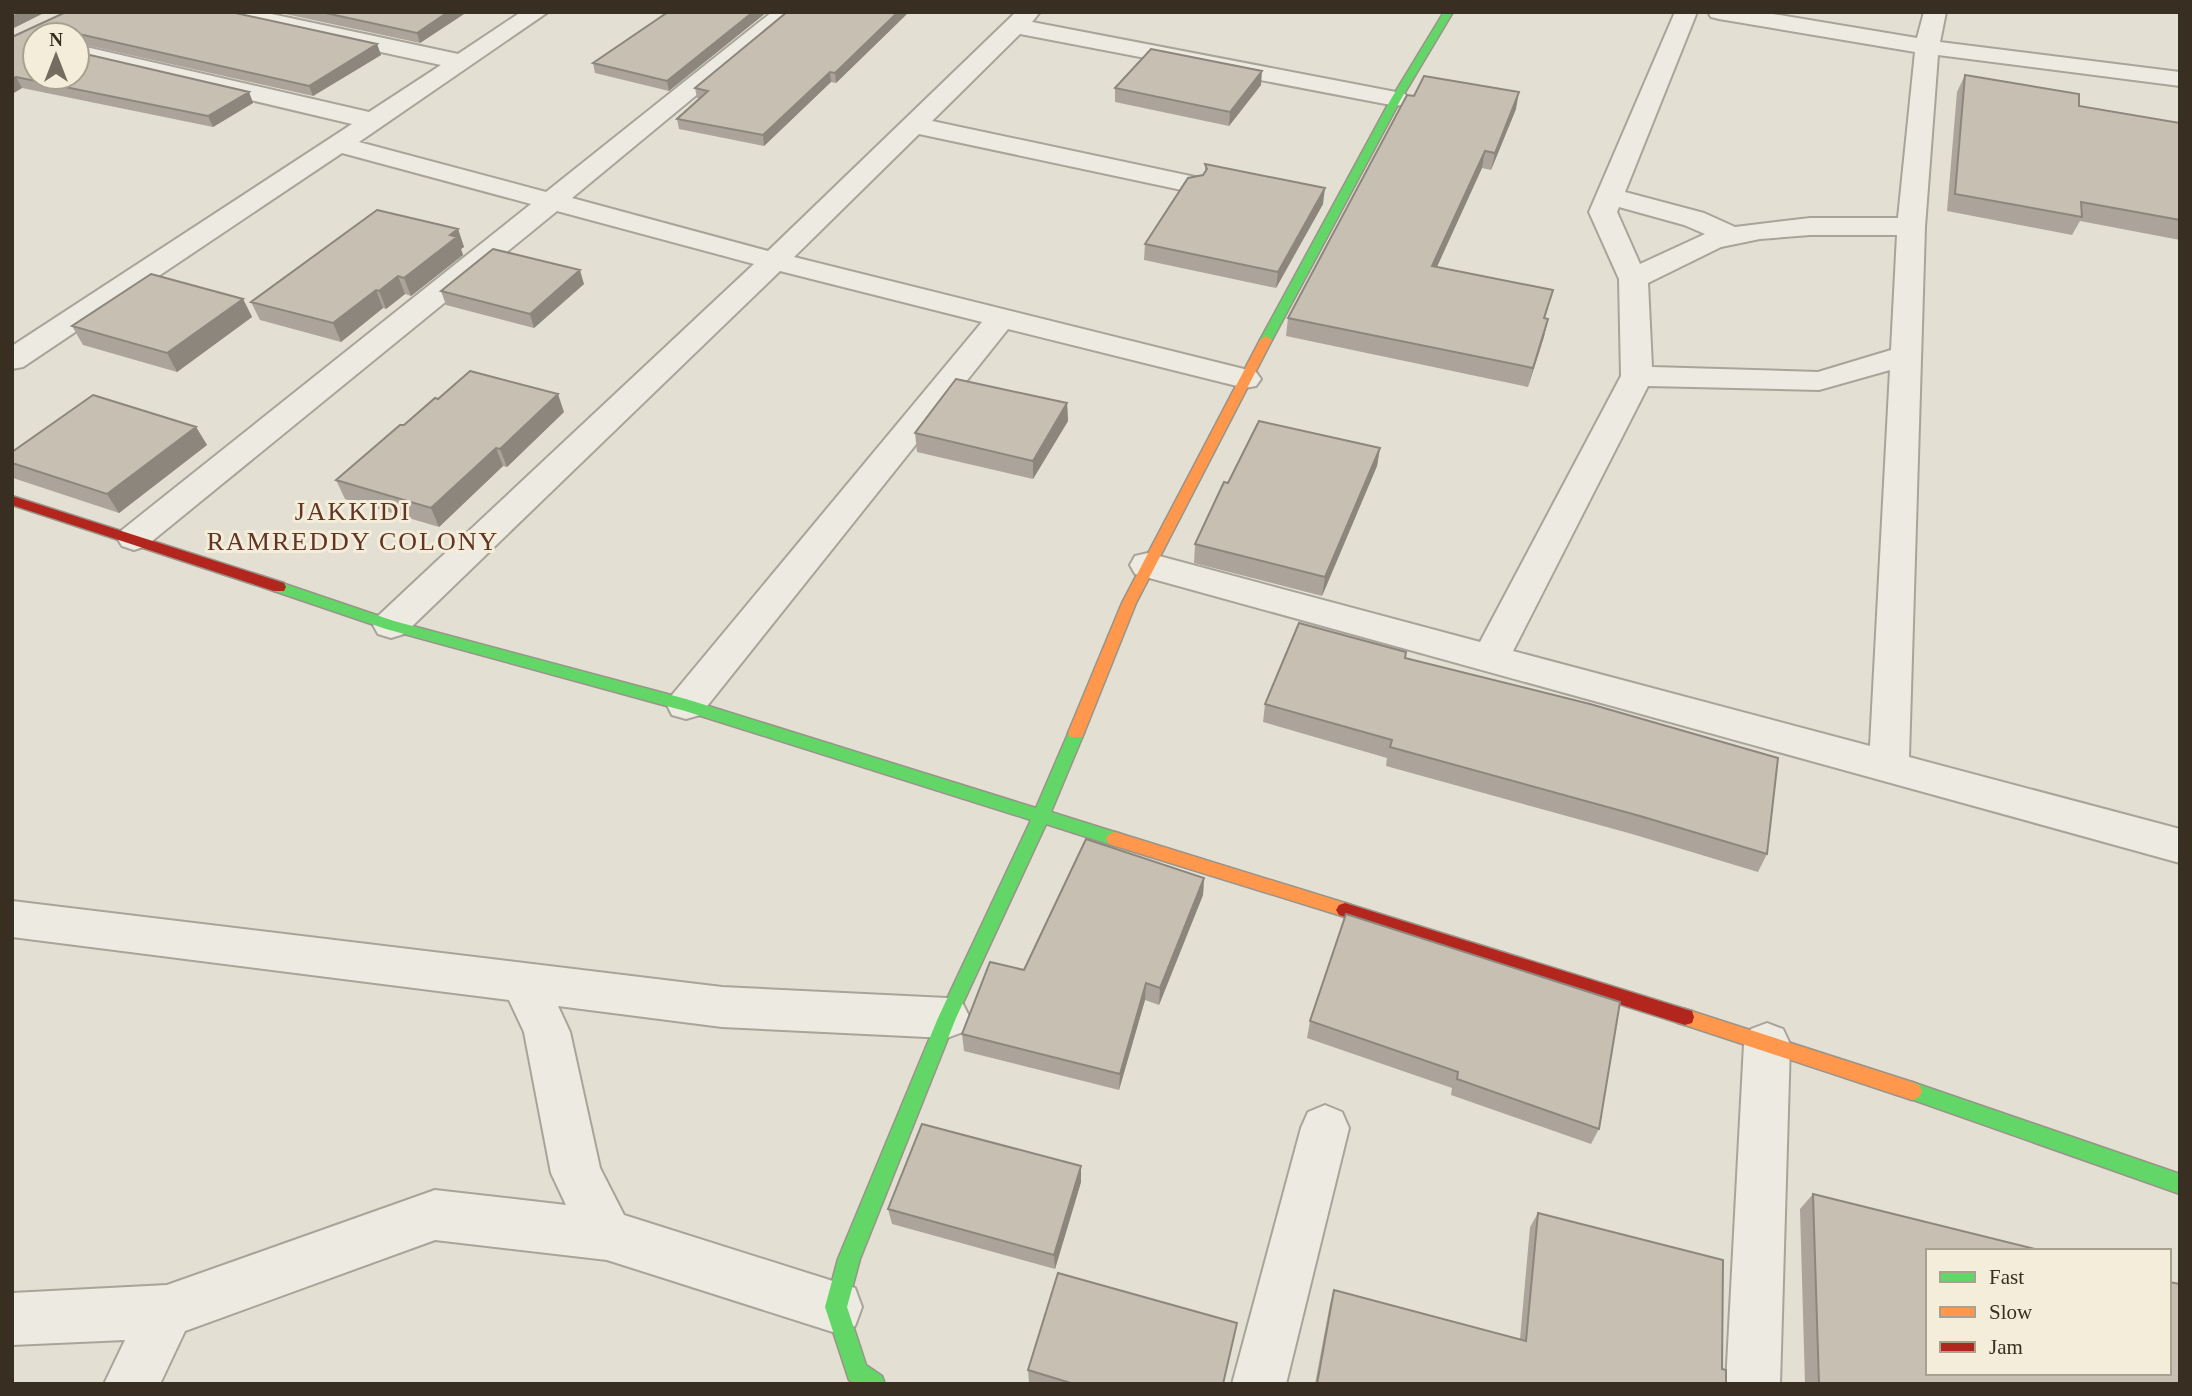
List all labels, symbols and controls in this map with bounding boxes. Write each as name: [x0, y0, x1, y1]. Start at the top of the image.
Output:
north arrow: [21, 21, 91, 91]
text: N: [49, 29, 63, 50]
district label: JAKKIDI RAMREDDY COLONY: [207, 497, 499, 556]
legend: [1926, 1249, 2171, 1375]
text: Fast: [1989, 1265, 2024, 1289]
text: Slow: [1989, 1300, 2033, 1324]
text: Jam: [1989, 1335, 2023, 1359]

